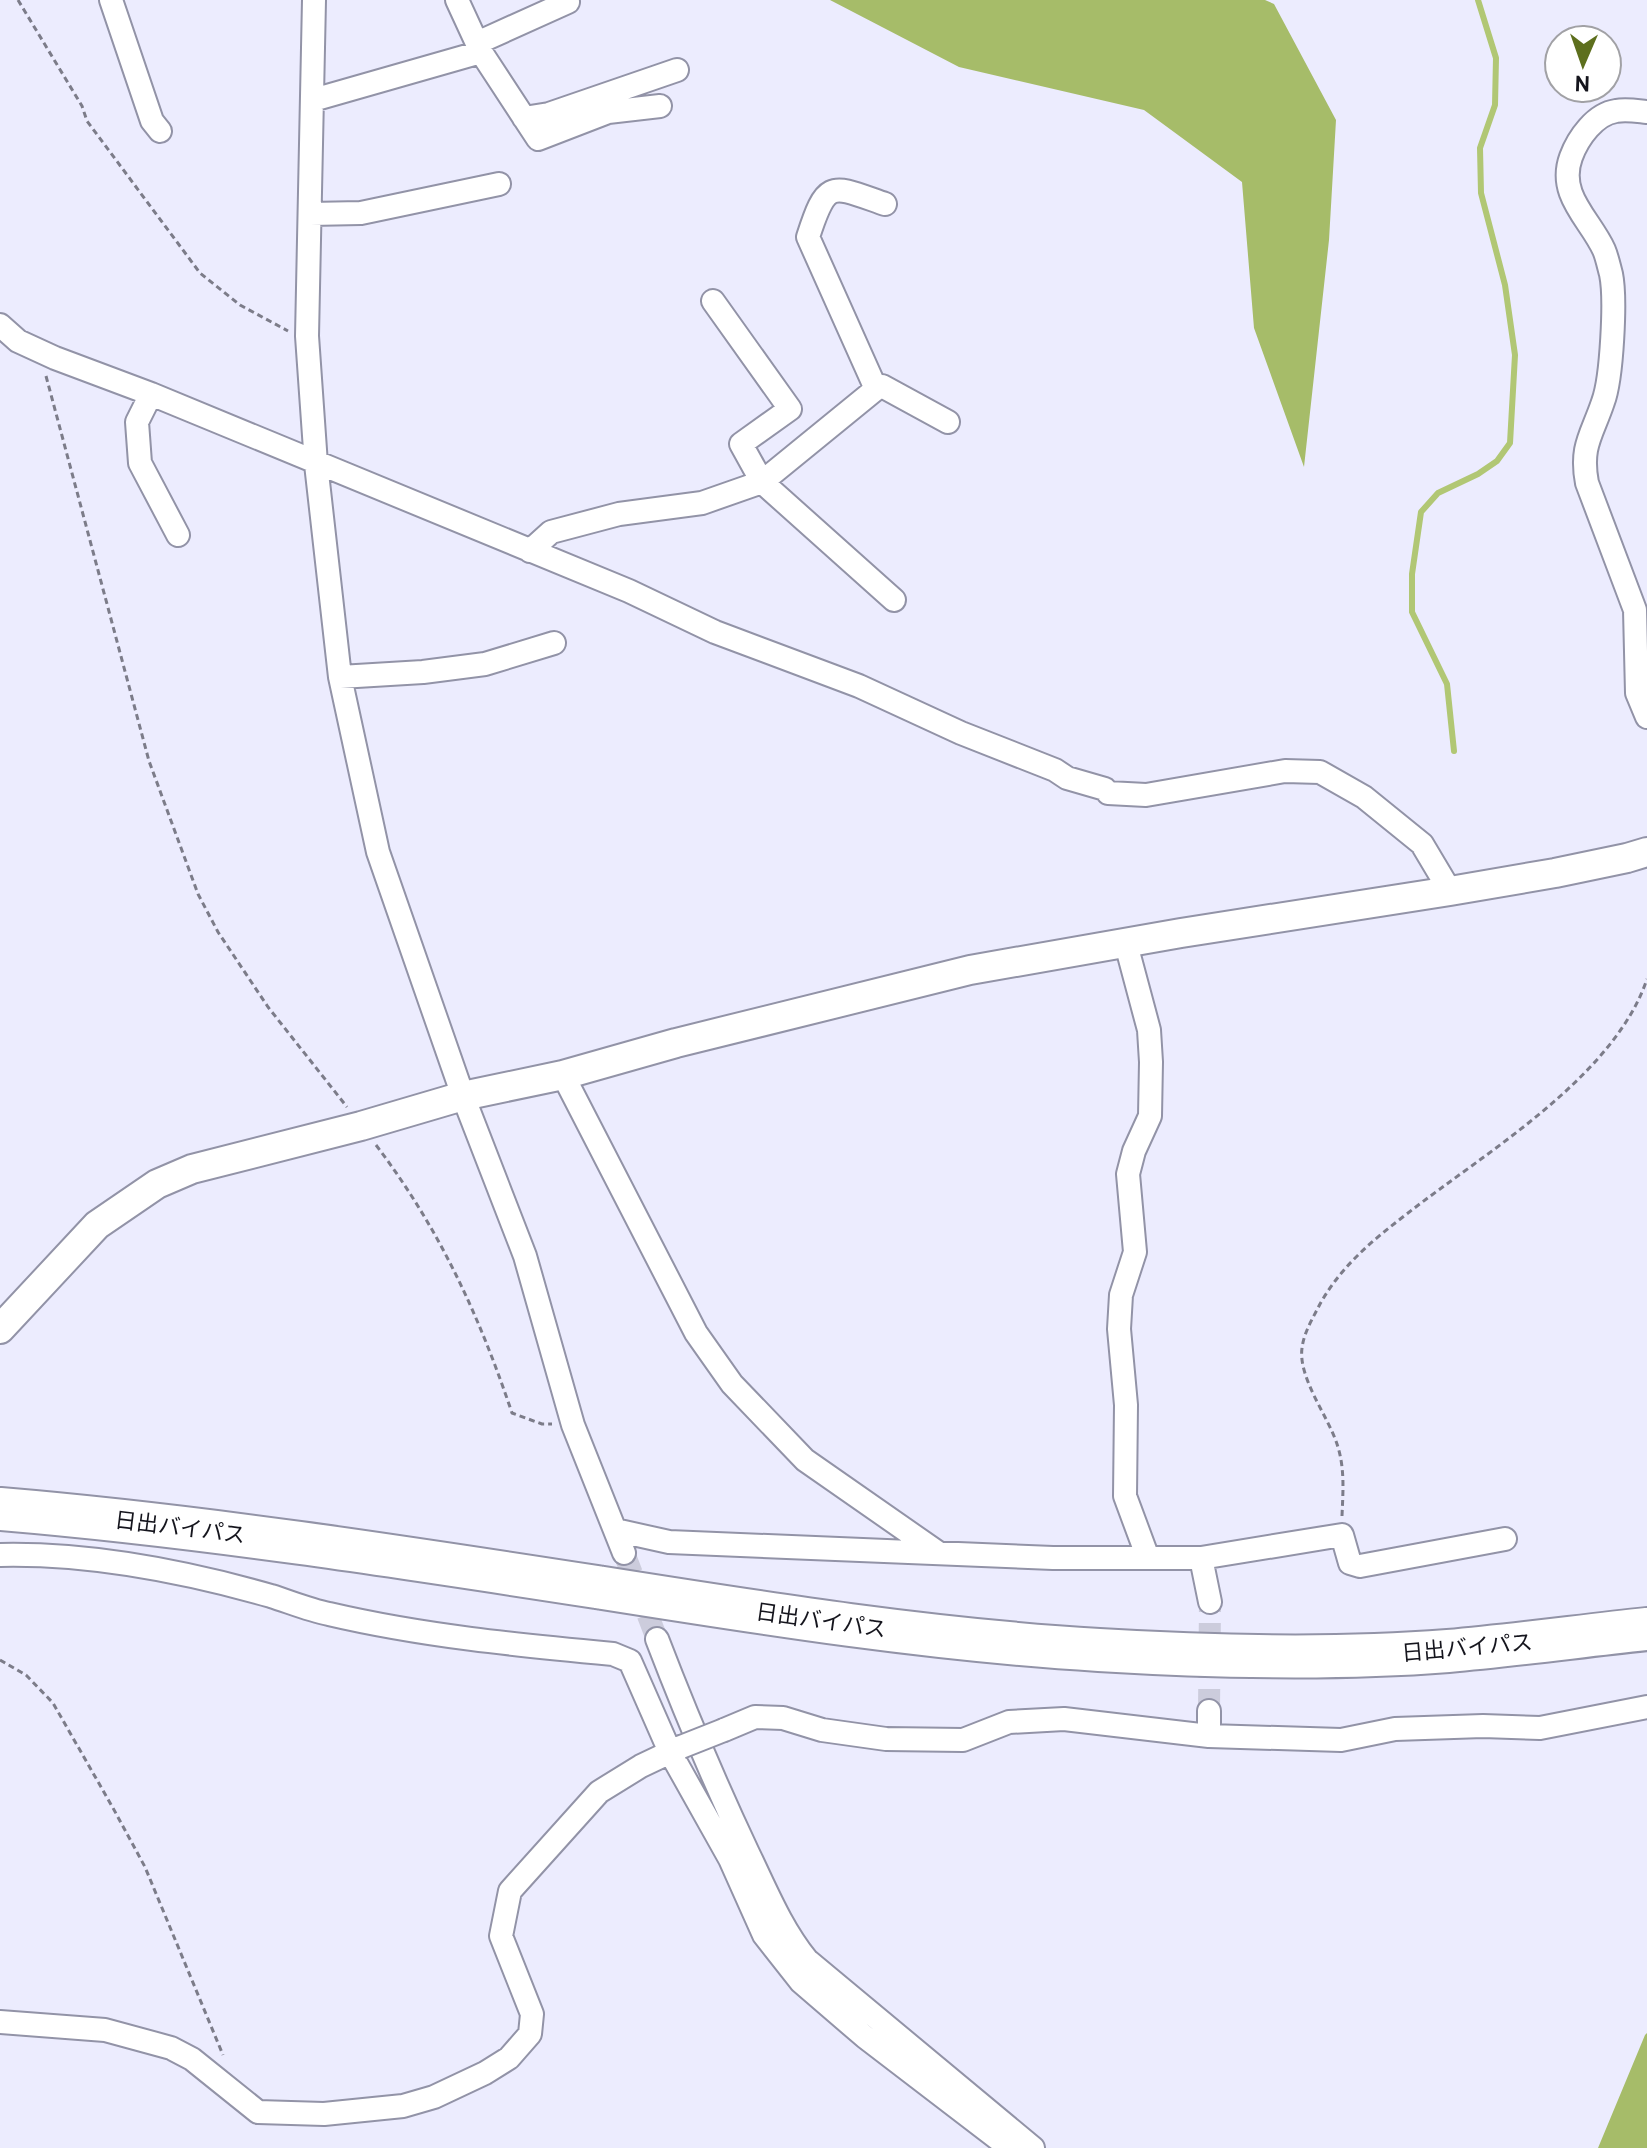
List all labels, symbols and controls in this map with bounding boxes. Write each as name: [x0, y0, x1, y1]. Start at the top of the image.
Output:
north arrow: [1543, 24, 1623, 104]
text: N: [1574, 68, 1591, 95]
street label: 日出バイパス: [113, 1508, 247, 1551]
street label: 日出バイパス: [754, 1600, 888, 1645]
street label: 日出バイパス: [1401, 1630, 1534, 1669]

